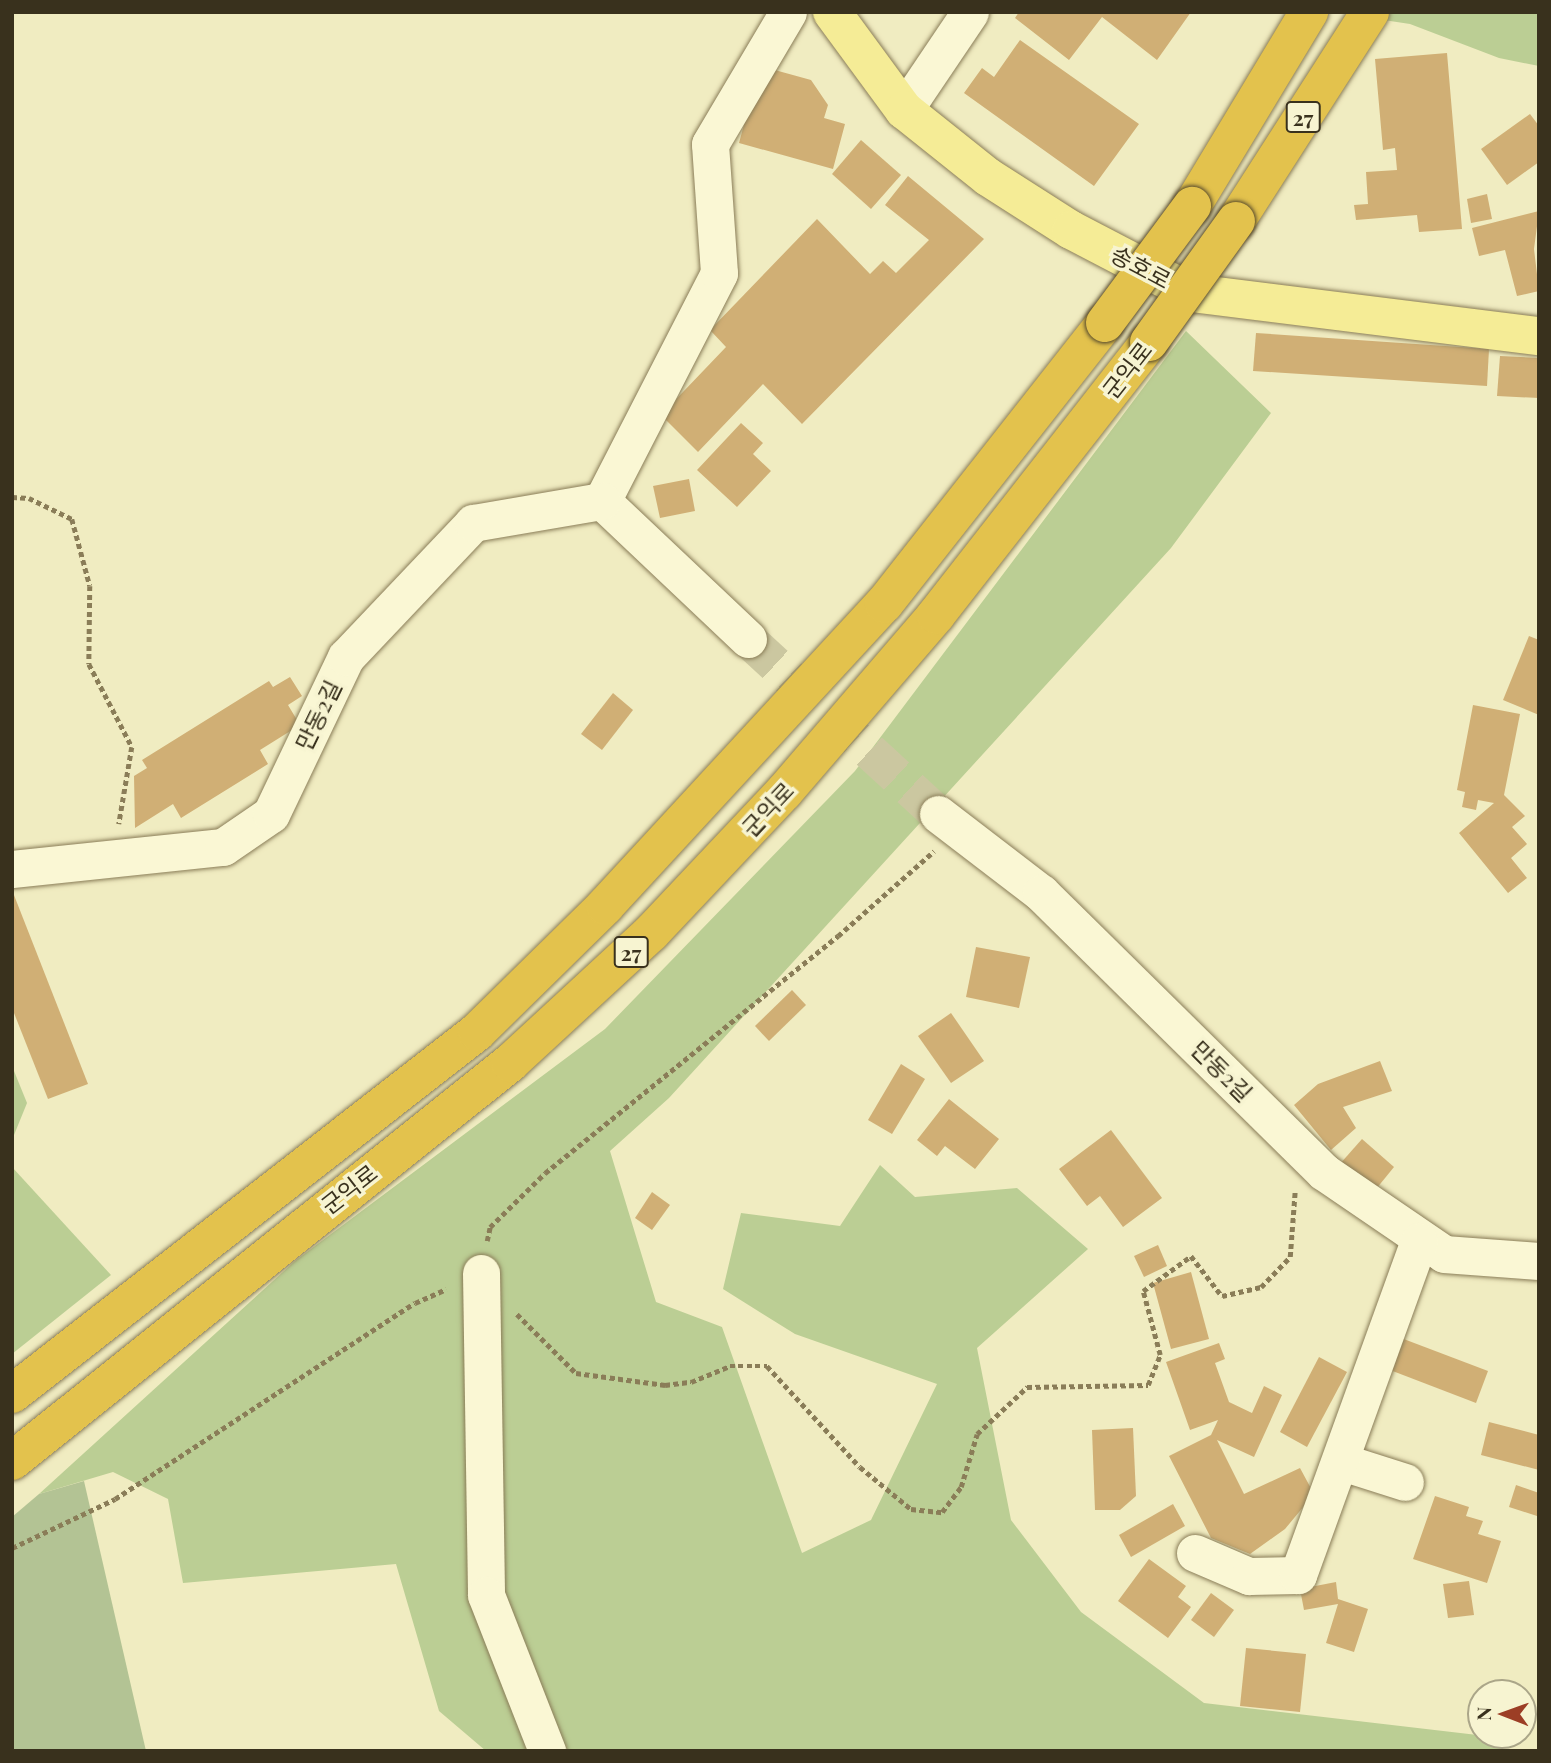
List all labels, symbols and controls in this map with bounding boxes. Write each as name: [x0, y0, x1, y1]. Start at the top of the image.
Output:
road number: 27: [1286, 100, 1320, 134]
street label: 송호로: [1106, 240, 1176, 294]
street label: 군익로: [1097, 336, 1157, 404]
street label: 만동2길: [289, 675, 347, 755]
street label: 군익로: [736, 776, 800, 842]
road number: 27: [614, 934, 648, 970]
street label: 만동2길: [1186, 1035, 1258, 1107]
street label: 군익로: [315, 1159, 383, 1219]
north arrow: [1467, 1679, 1537, 1749]
text: N: [1470, 1707, 1496, 1721]

